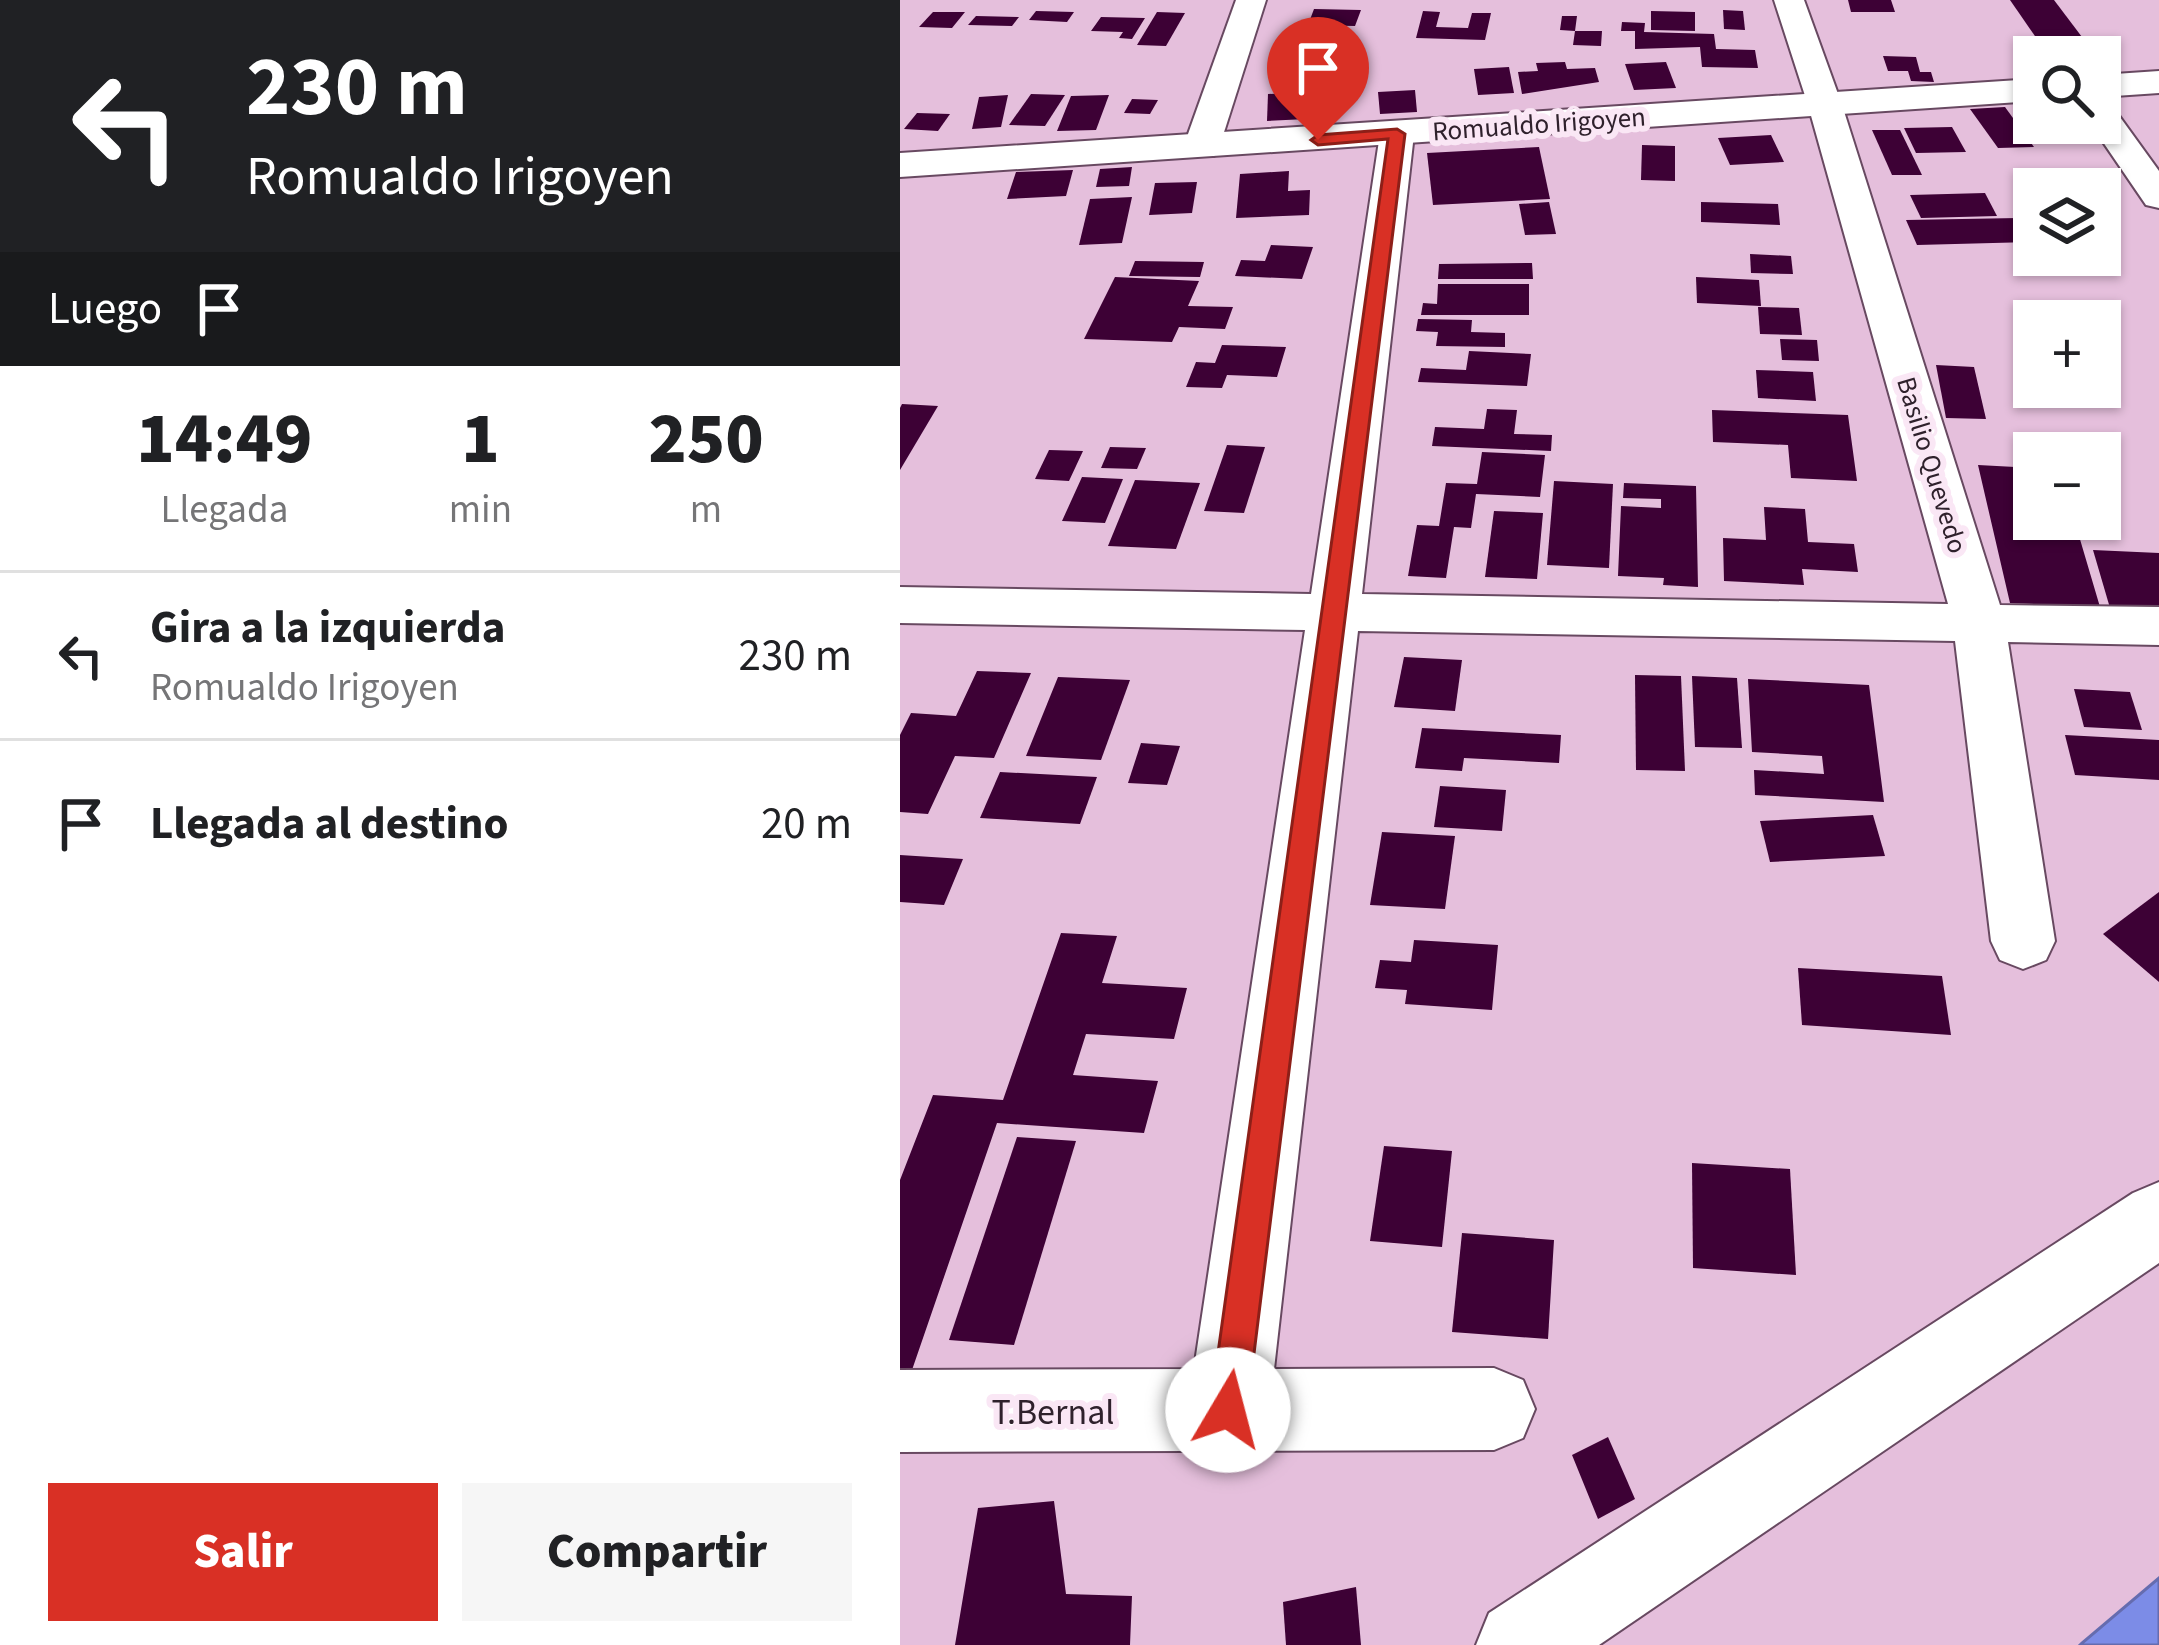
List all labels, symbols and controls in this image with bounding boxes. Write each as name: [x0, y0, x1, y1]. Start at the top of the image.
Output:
pin: [1267, 17, 1369, 140]
text: 230 m: [246, 28, 468, 148]
icon: arrive: [1285, 35, 1351, 101]
map controls: [2013, 36, 2121, 540]
button: search: [2013, 36, 2121, 144]
icon: left: [48, 48, 204, 204]
street label: Romualdo Irigoyen: [1431, 98, 1647, 151]
text: Romualdo Irigoyen: [246, 139, 674, 216]
button: layers: [2013, 168, 2121, 276]
icon: arrive: [186, 276, 252, 342]
text: Luego: [48, 277, 162, 341]
button: +: [2013, 300, 2121, 408]
street label: Basilio Quevedo: [1886, 372, 1977, 558]
text: 14:49: [136, 388, 312, 491]
text: 1: [461, 388, 500, 491]
text: 250: [648, 388, 764, 491]
button: −: [2013, 432, 2121, 540]
text: Llegada: [160, 482, 288, 538]
text: min: [449, 482, 512, 538]
text: m: [690, 482, 722, 538]
text: Gira a la izquierda: [150, 596, 506, 660]
icon: left: [48, 623, 114, 689]
text: 230 m: [739, 624, 852, 688]
text: Romualdo Irigoyen: [150, 660, 459, 716]
icon: arrive: [48, 791, 114, 857]
text: Llegada al destino: [150, 792, 509, 856]
text: 20 m: [761, 792, 852, 856]
position arrow: [1165, 1347, 1291, 1473]
street label: T.Bernal: [992, 1387, 1114, 1438]
button: Salir: [48, 1483, 438, 1621]
button: Compartir: [462, 1483, 852, 1621]

